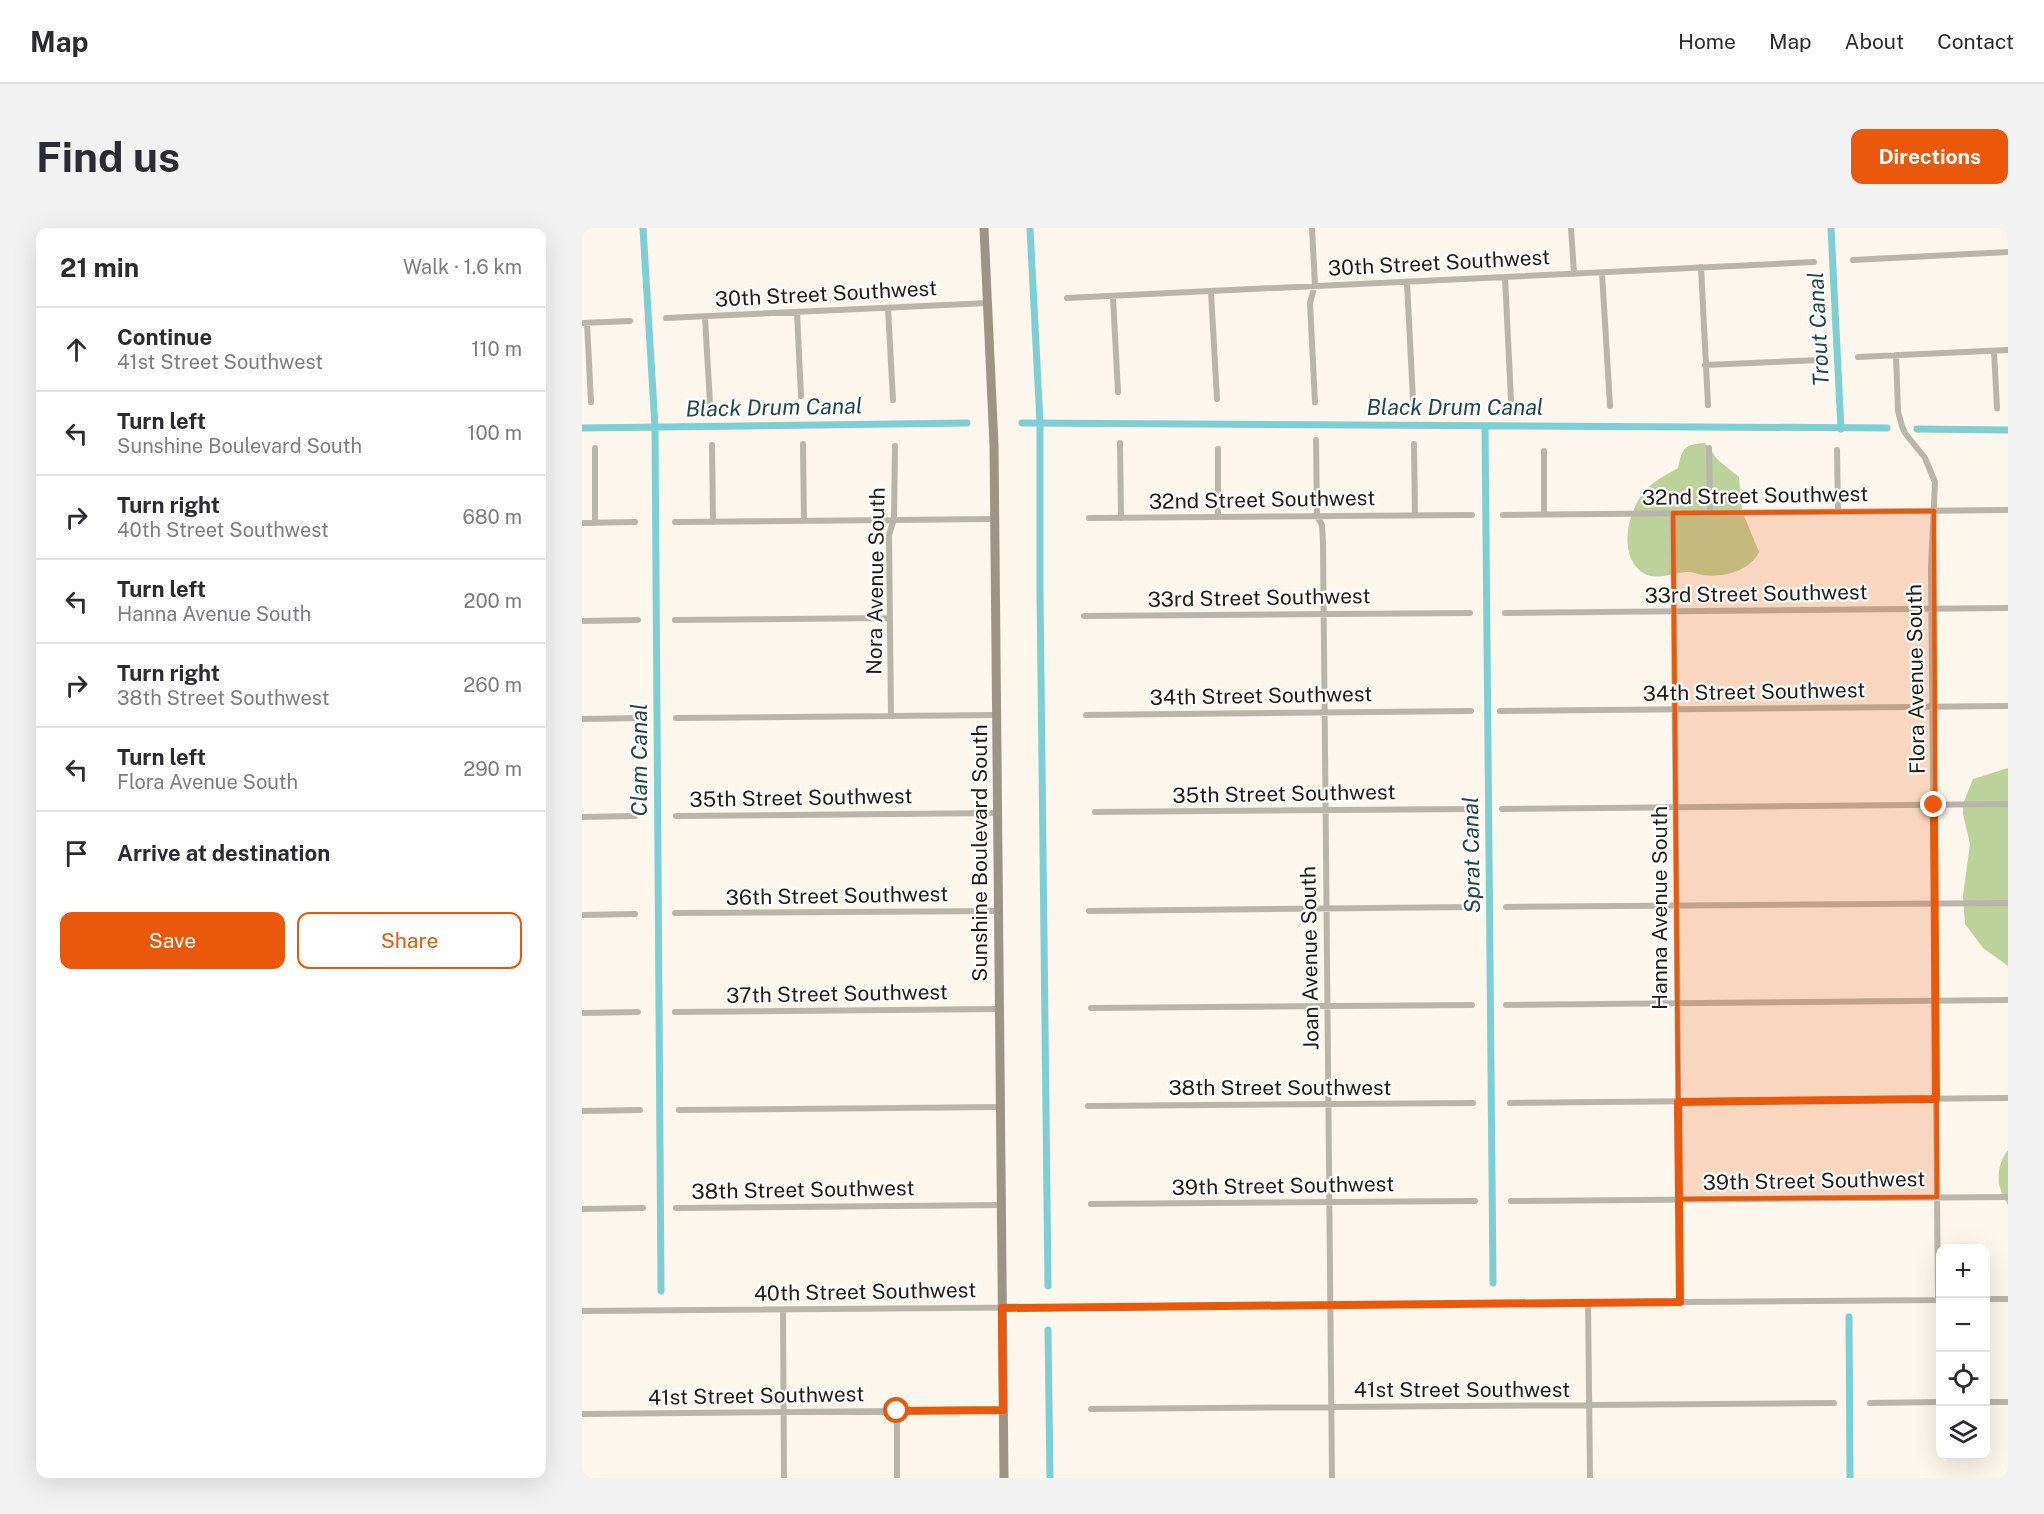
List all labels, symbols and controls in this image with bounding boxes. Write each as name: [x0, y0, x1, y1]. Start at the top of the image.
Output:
text: Map: [30, 25, 89, 58]
text: Home: [1678, 29, 1736, 54]
text: Map: [1769, 29, 1812, 54]
text: About: [1845, 29, 1904, 54]
text: Contact: [1937, 29, 2014, 54]
button: Directions: [1851, 129, 2008, 184]
text: Find us: [36, 132, 180, 181]
street label: 30th Street Southwest: [1327, 244, 1551, 281]
text: 21 min: [60, 252, 139, 283]
text: Walk · 1.6 km: [403, 255, 522, 279]
water label: Trout Canal: [1802, 271, 1834, 387]
street label: 30th Street Southwest: [714, 275, 938, 312]
text: Continue: [117, 324, 212, 350]
icon: ahead: [60, 333, 93, 366]
text: 110 m: [471, 337, 522, 361]
text: 41st Street Southwest: [117, 350, 323, 374]
water label: Black Drum Canal: [685, 392, 863, 422]
water label: Black Drum Canal: [1367, 394, 1543, 420]
text: Turn left: [117, 408, 206, 434]
icon: left: [60, 417, 93, 450]
text: 100 m: [467, 421, 522, 445]
text: Sunshine Boulevard South: [117, 434, 362, 458]
street label: 32nd Street Southwest: [1642, 481, 1868, 510]
street label: 32nd Street Southwest: [1149, 485, 1375, 514]
street label: Nora Avenue South: [861, 487, 890, 675]
text: Turn right: [117, 492, 220, 518]
icon: right: [60, 501, 93, 534]
text: 680 m: [462, 505, 522, 529]
text: 40th Street Southwest: [117, 518, 329, 542]
text: Turn left: [117, 576, 206, 602]
street label: 33rd Street Southwest: [1644, 579, 1868, 608]
street label: 33rd Street Southwest: [1147, 583, 1371, 612]
street label: Flora Avenue South: [1901, 584, 1930, 774]
icon: left: [60, 585, 93, 618]
text: 200 m: [464, 589, 522, 613]
text: Hanna Avenue South: [117, 602, 311, 626]
text: Turn right: [117, 660, 220, 686]
icon: right: [60, 669, 93, 702]
text: 260 m: [463, 673, 522, 697]
street label: 34th Street Southwest: [1642, 677, 1866, 706]
street label: 34th Street Southwest: [1149, 681, 1373, 710]
text: 38th Street Southwest: [117, 686, 329, 710]
water label: Clam Canal: [626, 703, 652, 817]
street label: Sunshine Boulevard South: [967, 724, 992, 982]
text: Turn left: [117, 744, 206, 770]
icon: left: [60, 753, 93, 786]
text: 290 m: [463, 757, 522, 781]
text: Flora Avenue South: [117, 770, 298, 794]
street label: 35th Street Southwest: [1172, 779, 1396, 808]
street label: 35th Street Southwest: [689, 783, 913, 812]
route end: [1920, 791, 1946, 817]
water label: Sprat Canal: [1457, 797, 1485, 913]
street label: Hanna Avenue South: [1647, 806, 1672, 1010]
icon: arrive: [60, 837, 93, 870]
text: Arrive at destination: [117, 840, 330, 866]
street label: Joan Avenue South: [1295, 866, 1324, 1050]
street label: 36th Street Southwest: [726, 881, 948, 910]
button: Save: [60, 912, 285, 969]
button: Share: [297, 912, 522, 969]
street label: 37th Street Southwest: [726, 979, 948, 1008]
street label: 38th Street Southwest: [1168, 1075, 1392, 1100]
street label: 39th Street Southwest: [1702, 1166, 1925, 1195]
street label: 39th Street Southwest: [1171, 1171, 1394, 1200]
street label: 38th Street Southwest: [691, 1175, 915, 1204]
map controls: [1936, 1244, 1990, 1460]
button: +: [1936, 1244, 1990, 1298]
street label: 40th Street Southwest: [754, 1277, 976, 1306]
button: −: [1936, 1298, 1990, 1352]
button: locate: [1936, 1352, 1990, 1406]
street label: 41st Street Southwest: [1354, 1377, 1570, 1402]
street label: 41st Street Southwest: [648, 1381, 864, 1410]
route start: [883, 1397, 909, 1423]
button: layers: [1936, 1406, 1990, 1460]

